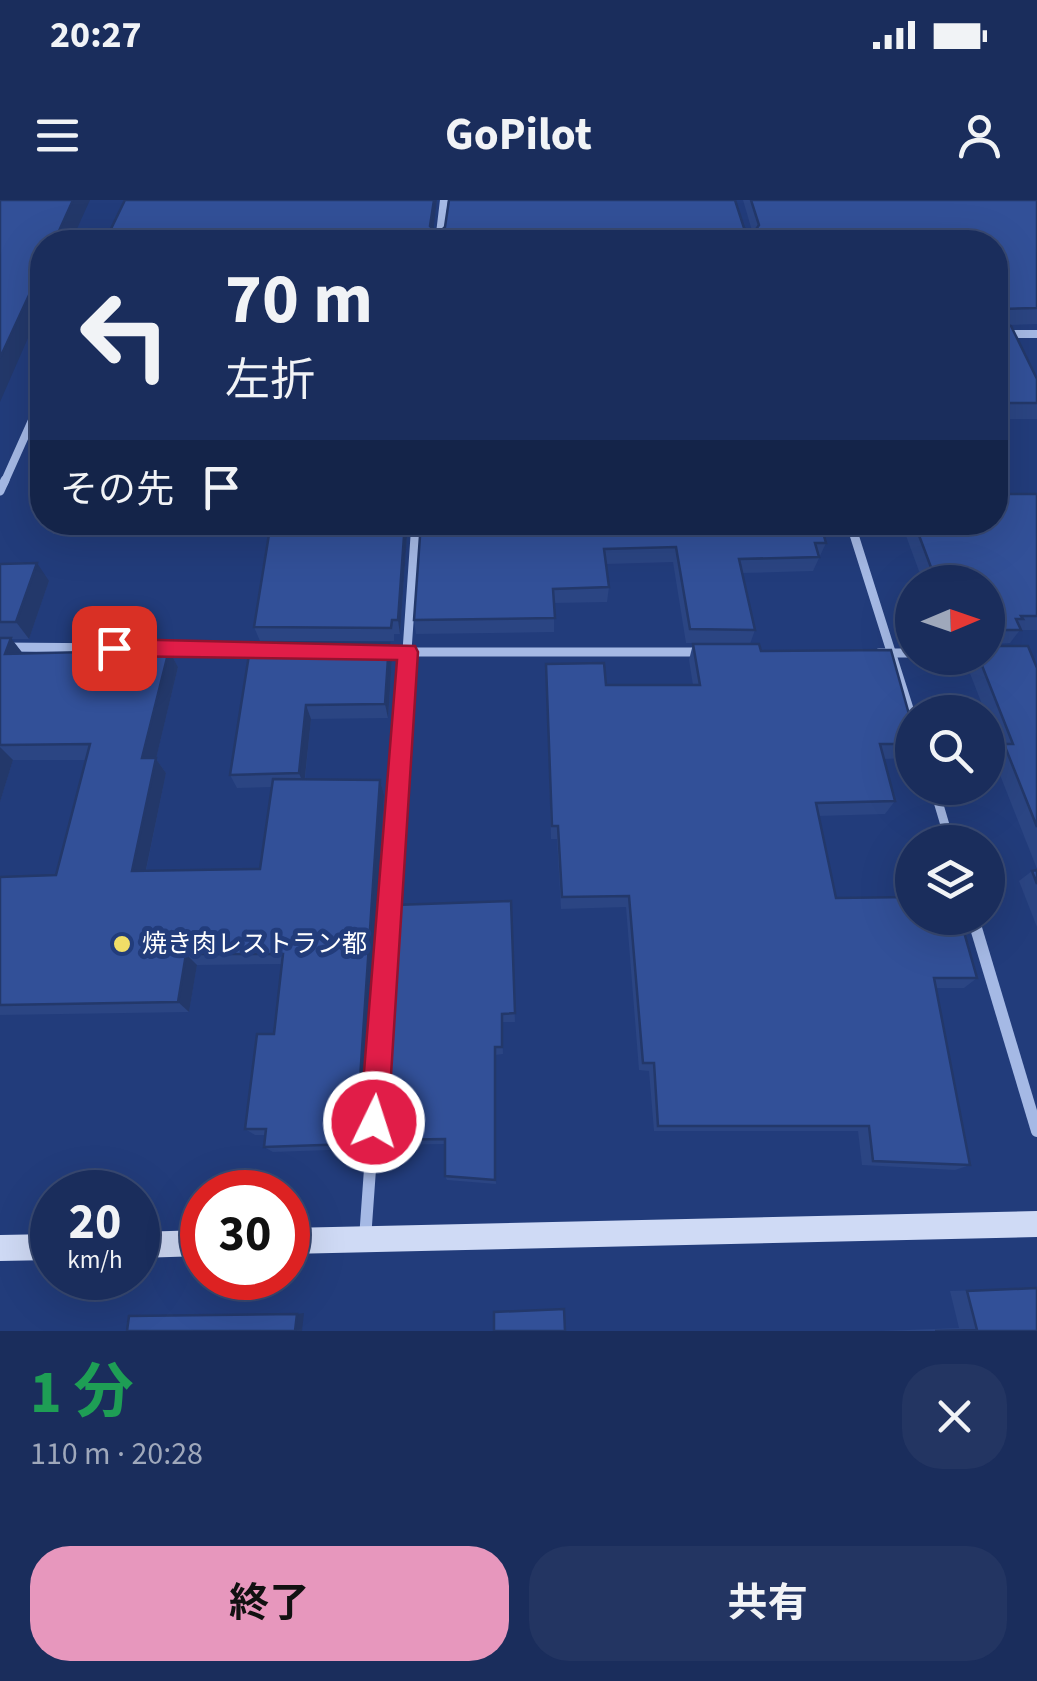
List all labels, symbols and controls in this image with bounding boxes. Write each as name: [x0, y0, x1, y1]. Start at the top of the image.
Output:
text: 20:27: [50, 8, 142, 62]
text: GoPilot: [445, 103, 592, 167]
icon: menu: [30, 108, 85, 163]
icon: person: [952, 108, 1007, 163]
text: 70 m: [225, 250, 373, 350]
icon: left: [60, 270, 190, 400]
text: 左折: [225, 349, 315, 413]
icon: arrive: [194, 460, 249, 515]
text: その先: [60, 463, 174, 517]
north arrow: [895, 565, 1005, 675]
map controls: [895, 565, 1005, 935]
pin: [72, 606, 157, 691]
icon: arrive: [87, 621, 142, 676]
button: search: [895, 695, 1005, 805]
button: layers: [895, 825, 1005, 935]
place label: 焼き肉レストラン都: [142, 926, 367, 962]
marker: 焼き肉レストラン都: [111, 933, 133, 955]
position arrow: [322, 1070, 426, 1174]
speed limit sign: 30: [180, 1170, 310, 1300]
text: 20: [69, 1187, 121, 1258]
text: km/h: [67, 1242, 123, 1278]
text: 1 分: [30, 1351, 134, 1436]
button: close: [902, 1364, 1007, 1469]
text: 110 m · 20:28: [30, 1431, 203, 1477]
button: 終了: [30, 1546, 509, 1661]
button: 共有: [529, 1546, 1007, 1661]

